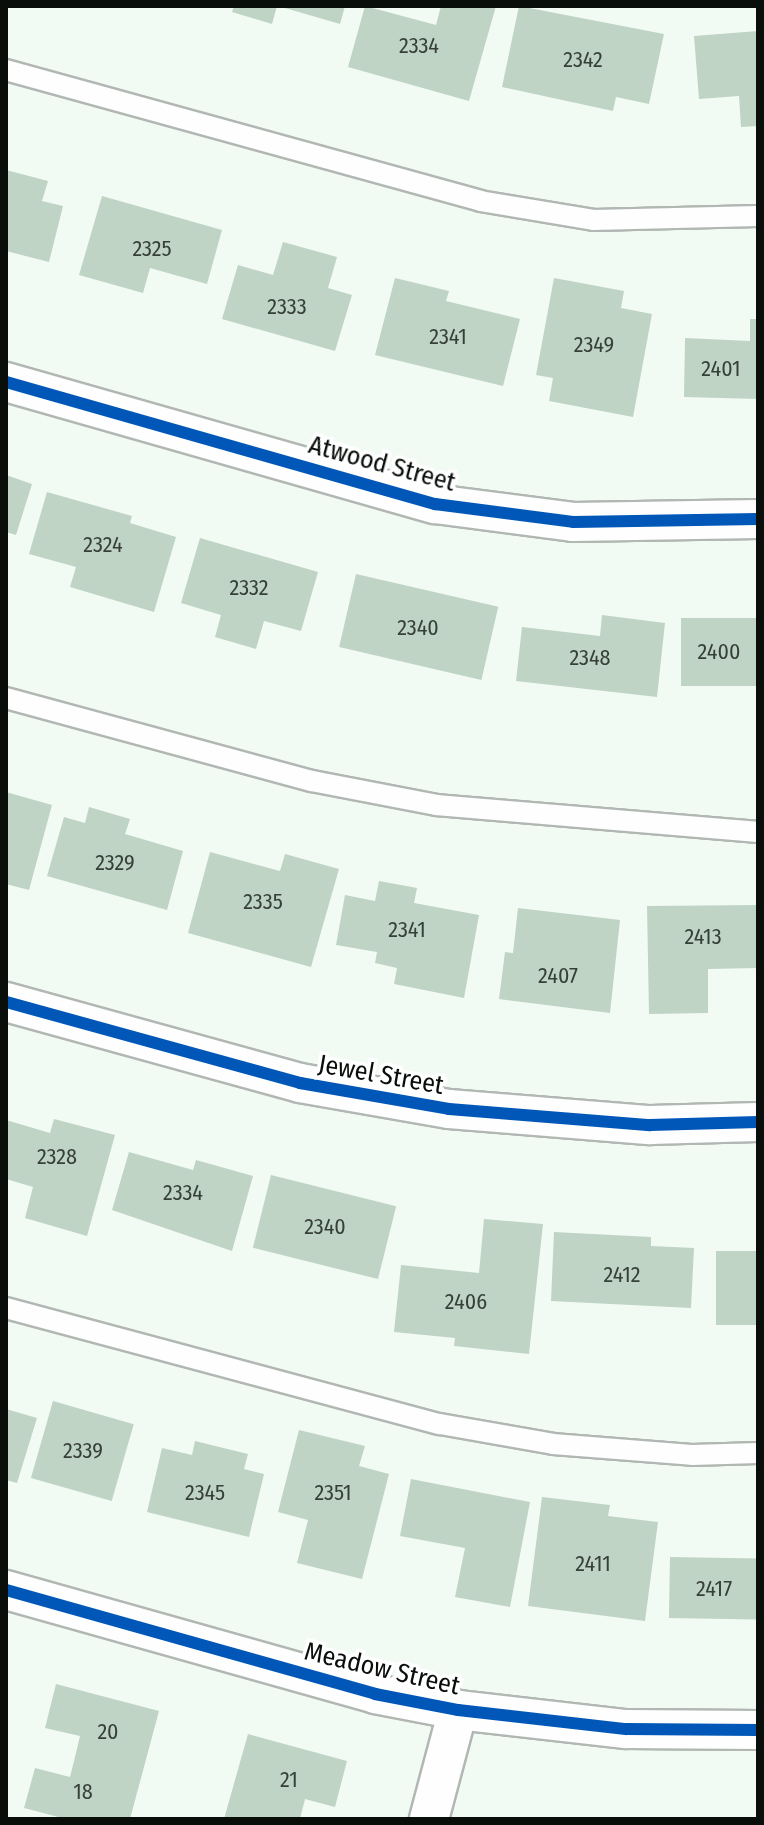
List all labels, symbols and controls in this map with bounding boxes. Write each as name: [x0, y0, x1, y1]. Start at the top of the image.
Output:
house number: 2334: [399, 33, 439, 59]
house number: 2342: [563, 47, 603, 73]
house number: 2325: [132, 236, 172, 262]
house number: 2333: [267, 294, 307, 320]
house number: 2341: [429, 324, 467, 350]
house number: 2349: [574, 332, 614, 358]
house number: 2401: [701, 356, 741, 382]
street label: Atwood Street: [305, 429, 459, 499]
house number: 2324: [83, 532, 123, 558]
house number: 2332: [229, 575, 269, 601]
house number: 2340: [397, 615, 439, 641]
house number: 2400: [698, 639, 740, 665]
house number: 2348: [569, 645, 611, 671]
house number: 2329: [95, 850, 135, 876]
house number: 2335: [243, 889, 283, 915]
house number: 2341: [388, 917, 426, 943]
house number: 2413: [684, 924, 722, 950]
house number: 2407: [538, 963, 578, 989]
street label: Jewel Street: [316, 1049, 446, 1101]
house number: 2328: [37, 1144, 77, 1170]
house number: 2334: [163, 1180, 203, 1206]
house number: 2340: [304, 1214, 346, 1240]
house number: 2412: [603, 1262, 641, 1288]
house number: 2406: [445, 1289, 487, 1315]
house number: 2339: [63, 1438, 103, 1464]
house number: 2345: [185, 1480, 225, 1506]
house number: 2351: [314, 1480, 352, 1506]
house number: 2411: [575, 1551, 611, 1577]
house number: 2417: [696, 1576, 732, 1602]
street label: Meadow Street: [301, 1636, 463, 1702]
house number: 20: [97, 1719, 119, 1745]
house number: 21: [280, 1767, 298, 1793]
house number: 18: [73, 1779, 93, 1805]

